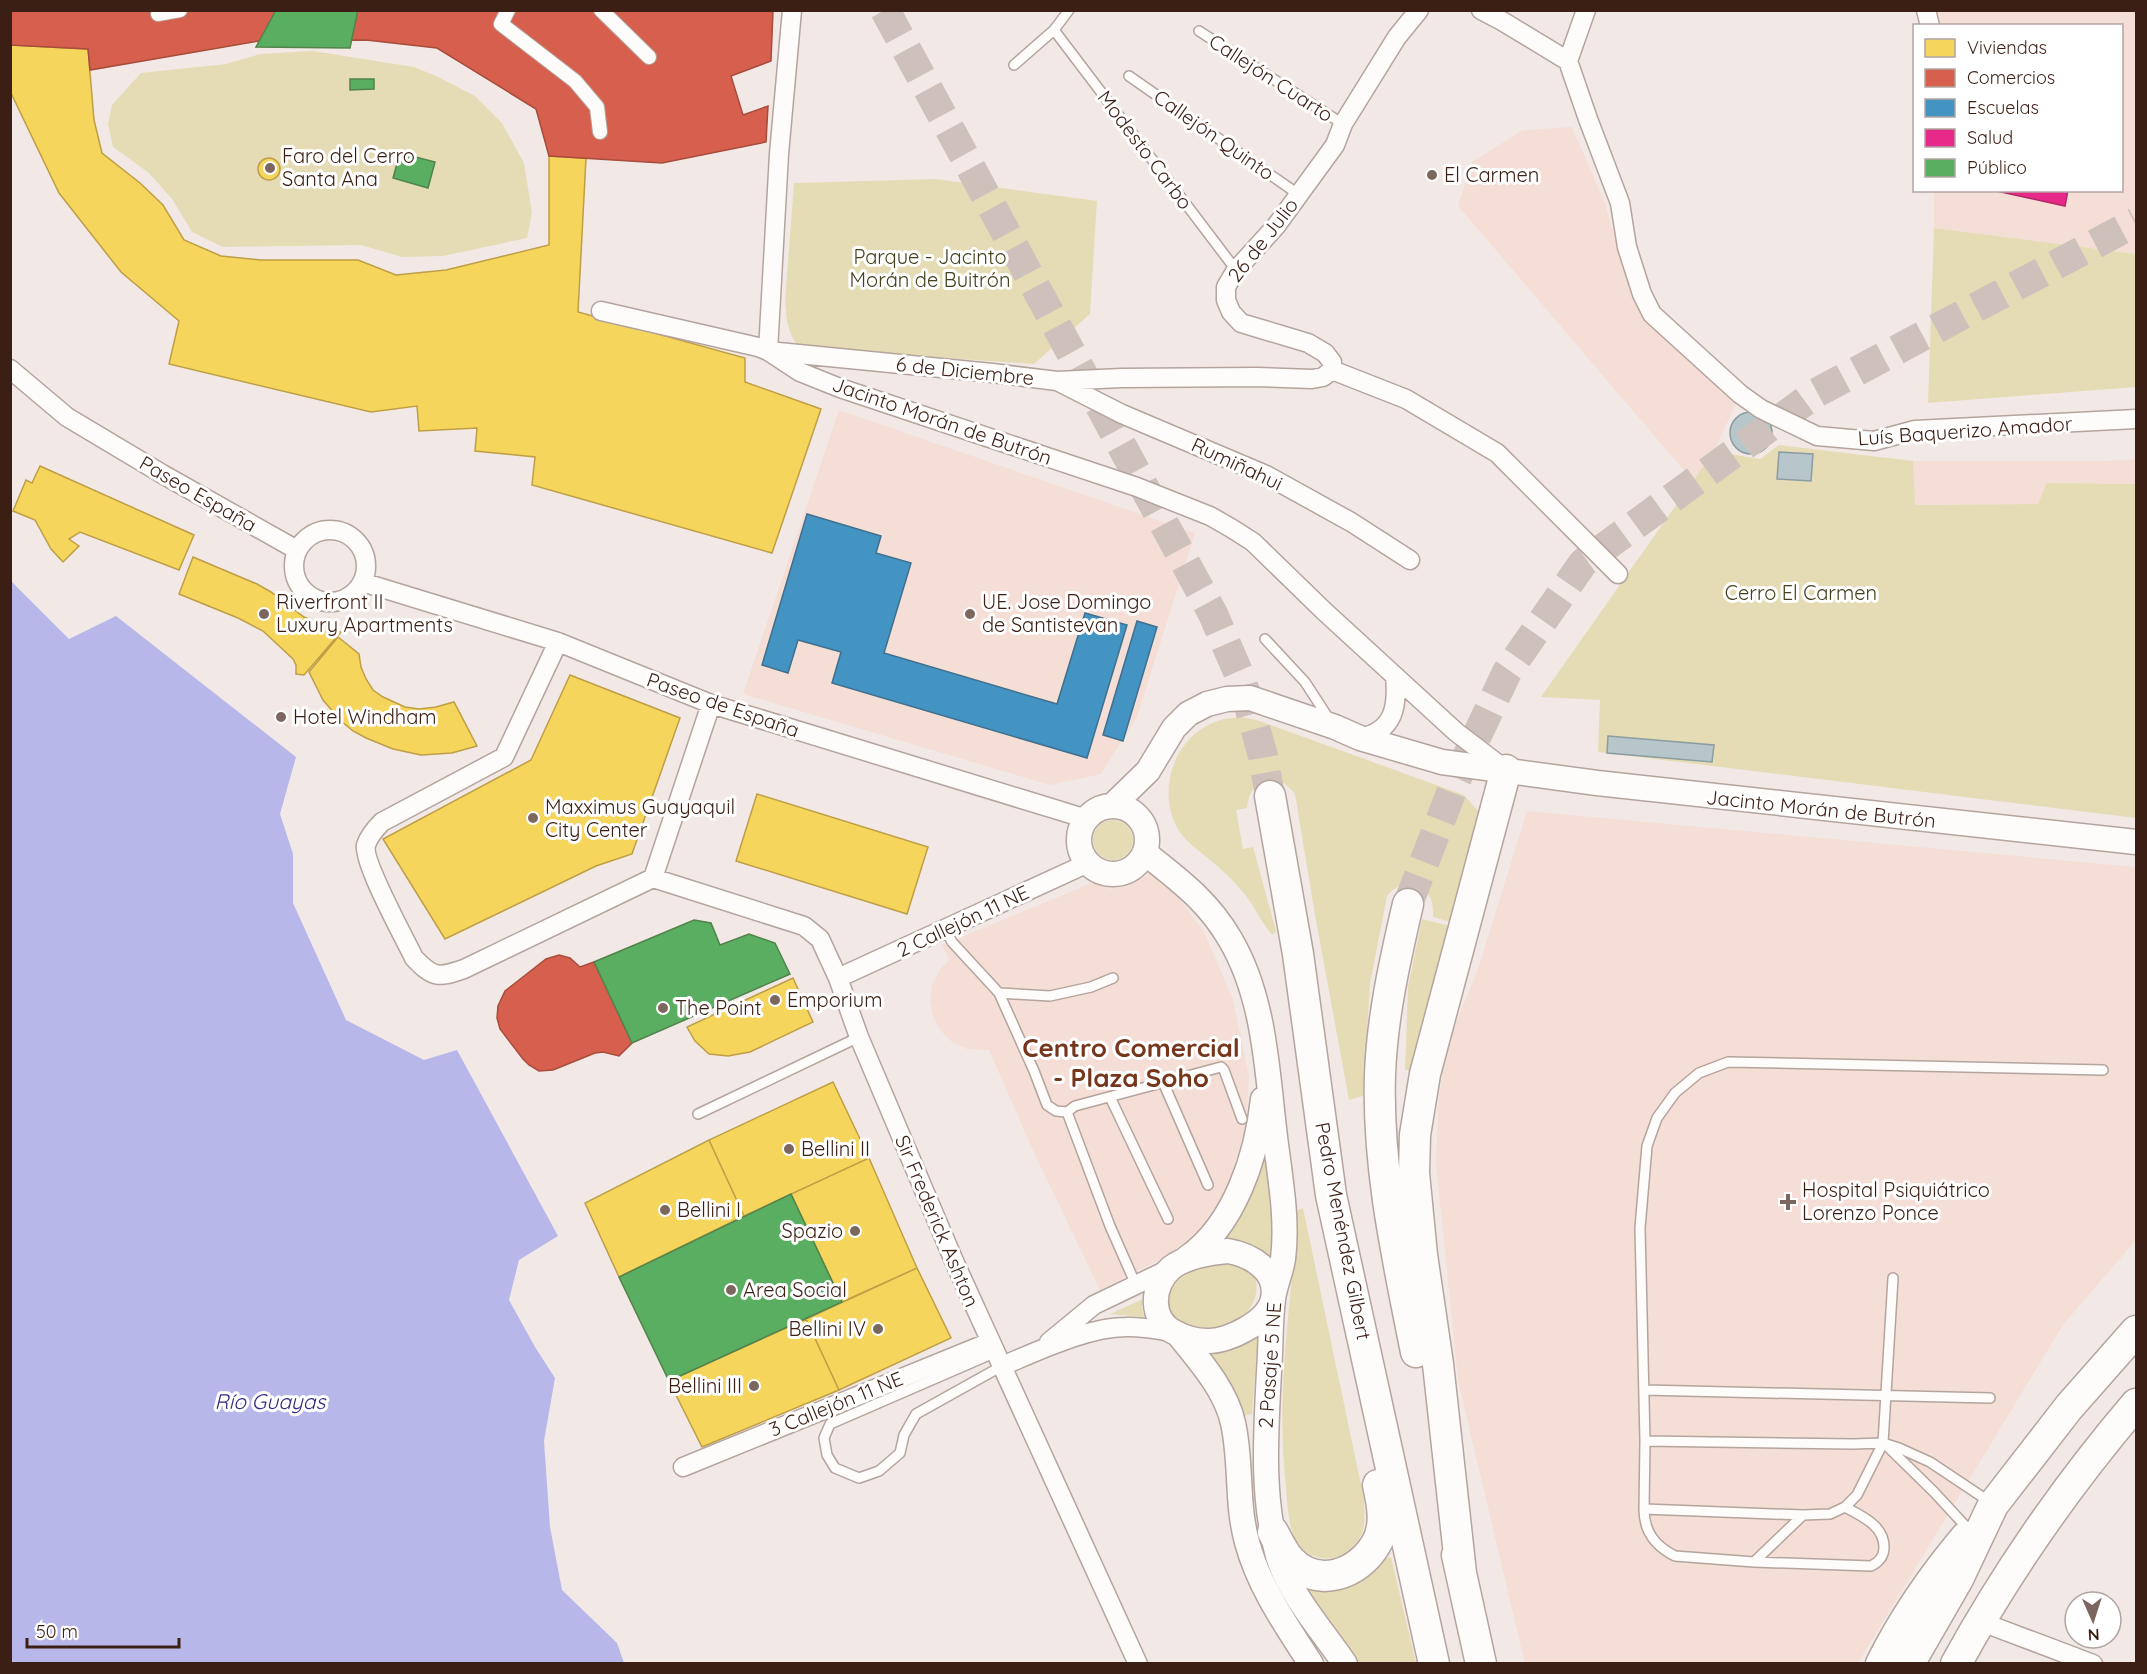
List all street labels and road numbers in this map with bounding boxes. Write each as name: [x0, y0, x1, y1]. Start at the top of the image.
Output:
street label: Callejón Cuarto: [1204, 28, 1338, 127]
street label: Callejón Quinto: [1149, 84, 1279, 185]
street label: Modesto Carbo: [1092, 85, 1198, 214]
street label: 26 de Julio: [1222, 193, 1303, 287]
street label: 6 de Diciembre: [895, 351, 1035, 390]
street label: Jacinto Morán de Butrón: [829, 371, 1055, 470]
street label: Luís Baquerizo Amador: [1857, 411, 2073, 450]
street label: Rumiñahui: [1188, 432, 1287, 496]
street label: Paseo España: [135, 450, 261, 537]
street label: Paseo de España: [644, 667, 803, 742]
street label: Jacinto Morán de Butrón: [1705, 784, 1937, 833]
street label: 2 Callejón 11 NE: [893, 879, 1033, 962]
street label: Pedro Menéndez Gilbert: [1310, 1120, 1377, 1342]
street label: Sir Frederick Ashton: [890, 1131, 985, 1311]
street label: 2 Pasaje 5 NE: [1253, 1301, 1286, 1429]
street label: 3 Callejón 11 NE: [765, 1365, 906, 1442]

